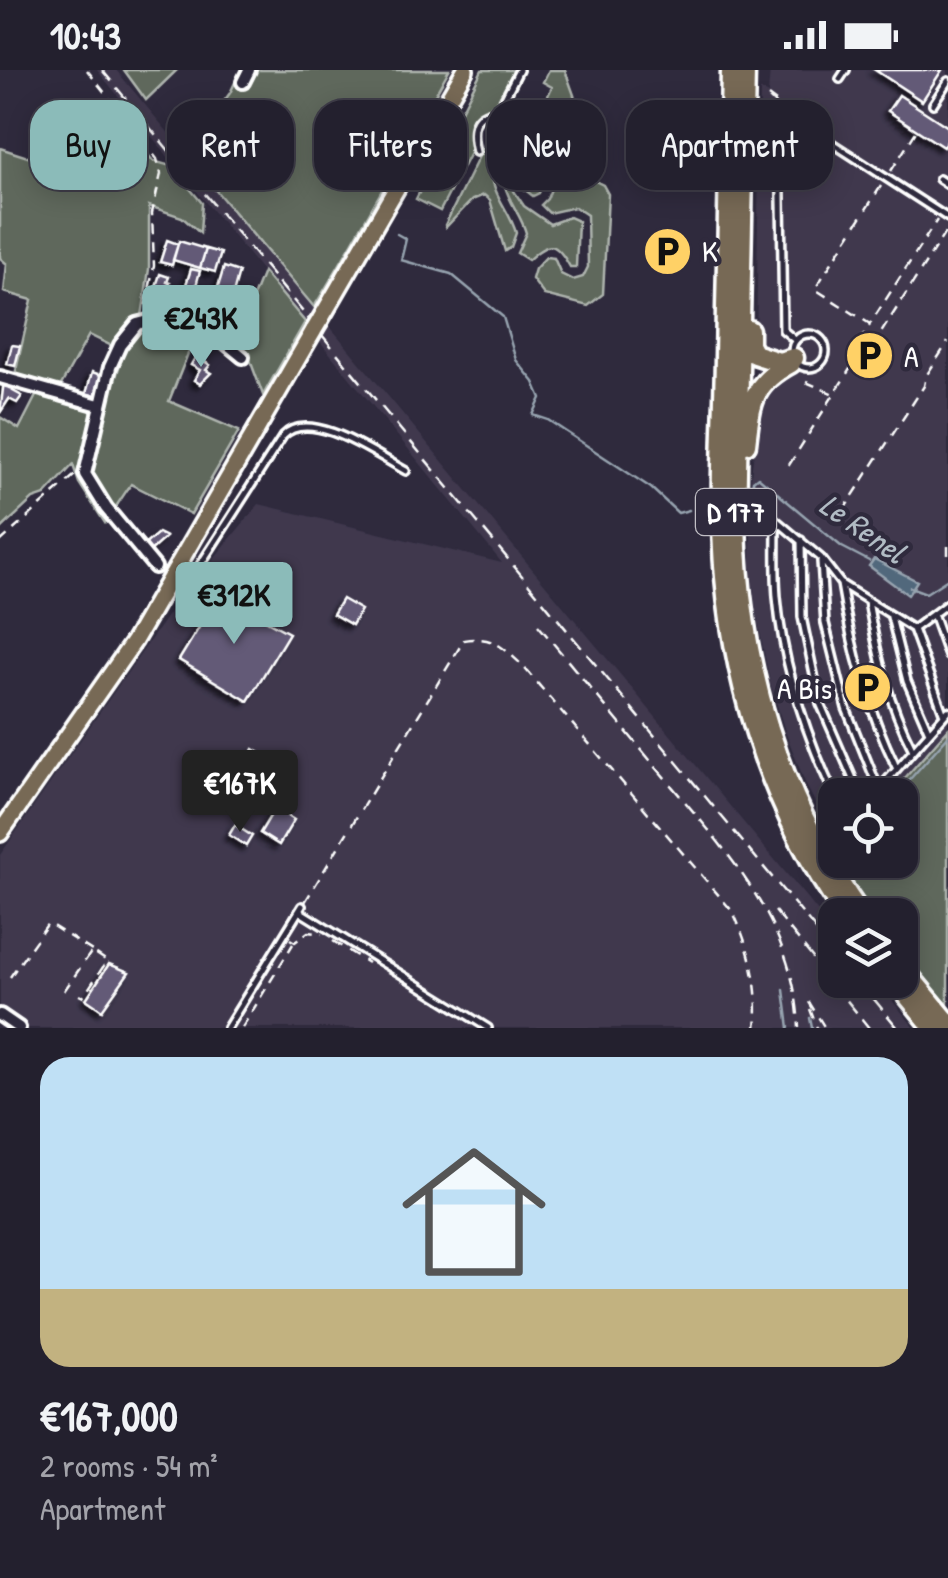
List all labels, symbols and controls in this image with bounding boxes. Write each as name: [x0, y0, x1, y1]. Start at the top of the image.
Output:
text: 10:43: [50, 9, 121, 61]
chip: Buy: [30, 100, 147, 190]
chip: Rent: [167, 100, 294, 190]
chip: Filters: [314, 100, 467, 190]
chip: New: [487, 100, 606, 190]
chip: Apartment: [626, 100, 833, 190]
parking icon: K: [641, 225, 693, 277]
place label: K: [702, 231, 718, 271]
pin: €243K: [131, 285, 271, 370]
text: €243K: [164, 296, 238, 339]
parking icon: A: [843, 330, 895, 382]
place label: A: [904, 336, 919, 376]
water label: Le Renel: [812, 483, 915, 574]
road number: D 177: [696, 489, 776, 535]
pin: €312K: [164, 562, 304, 647]
text: €312K: [197, 573, 271, 616]
parking icon: A Bis: [841, 662, 893, 714]
place label: A Bis: [777, 668, 832, 708]
pin: €167K: [170, 750, 310, 835]
text: €167K: [204, 761, 276, 804]
map controls: [818, 778, 918, 998]
button: locate: [818, 778, 918, 878]
button: layers: [818, 898, 918, 998]
icon: home: [384, 1122, 564, 1302]
text: €167,000: [40, 1387, 178, 1444]
text: 2 rooms · 54 m²: [40, 1444, 218, 1487]
text: Apartment: [40, 1487, 165, 1530]

